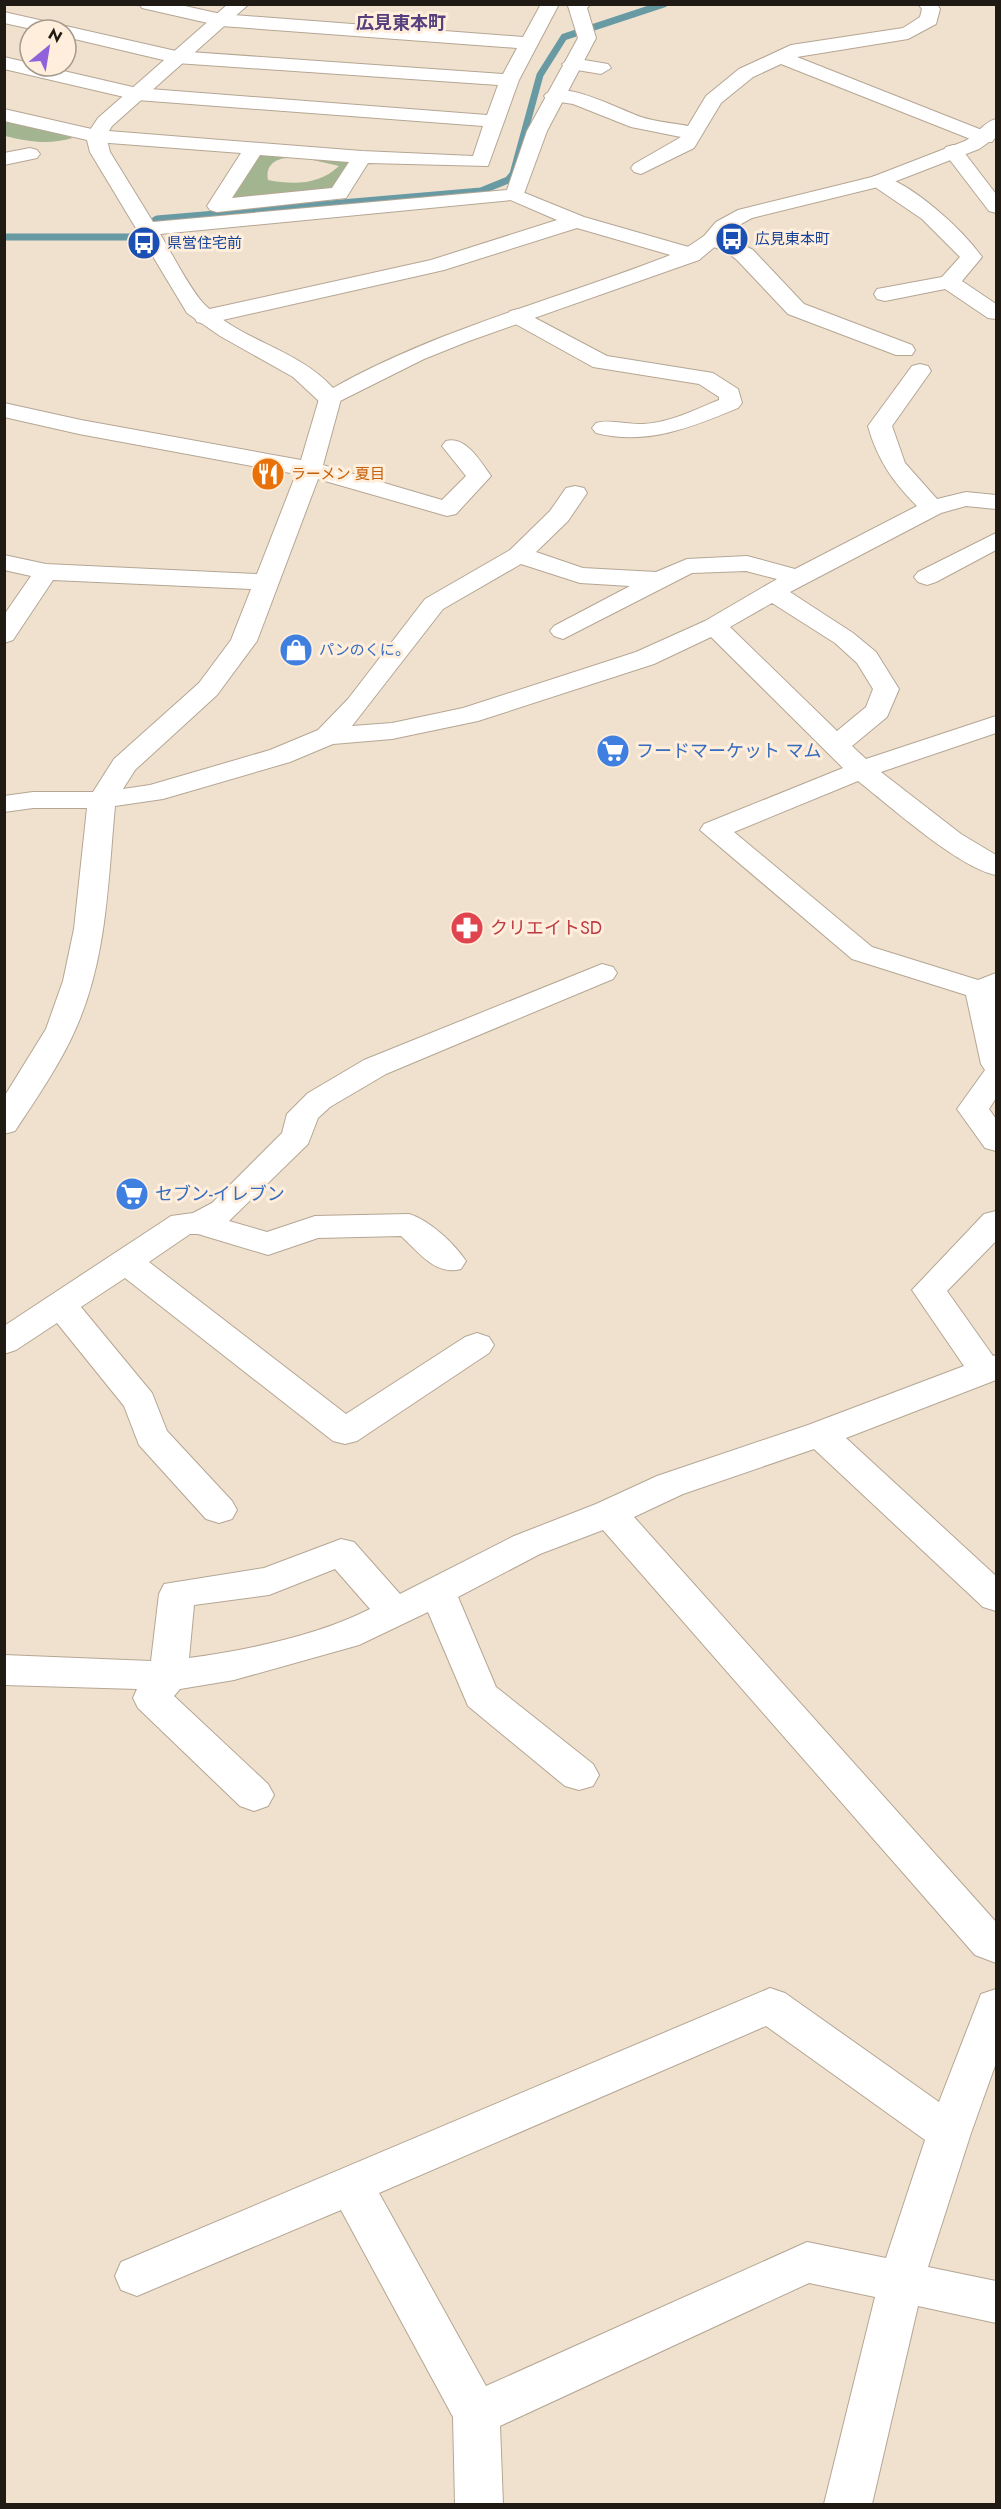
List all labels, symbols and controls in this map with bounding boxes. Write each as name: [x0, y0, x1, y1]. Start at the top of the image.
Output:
district label: 広見東本町: [356, 10, 446, 36]
north arrow: [18, 18, 78, 78]
text: N: [44, 22, 67, 49]
bus stop icon: 広見東本町: [714, 221, 750, 257]
bus stop icon: 県営住宅前: [126, 225, 162, 261]
place label: 広見東本町: [755, 228, 830, 250]
place label: 県営住宅前: [167, 232, 242, 254]
restaurant icon: ラーメン 夏目: [250, 456, 286, 492]
place label: ラーメン 夏目: [291, 463, 385, 485]
shop icon: パンのくに。: [278, 632, 314, 668]
place label: パンのくに。: [319, 639, 410, 661]
supermarket icon: フードマーケット マム: [595, 733, 631, 769]
place label: フードマーケット マム: [636, 738, 821, 764]
pharmacy icon: クリエイトSD: [449, 910, 485, 946]
place label: クリエイトSD: [490, 915, 602, 941]
supermarket icon: セブン-イレブン: [114, 1176, 150, 1212]
place label: セブン-イレブン: [155, 1181, 285, 1207]

